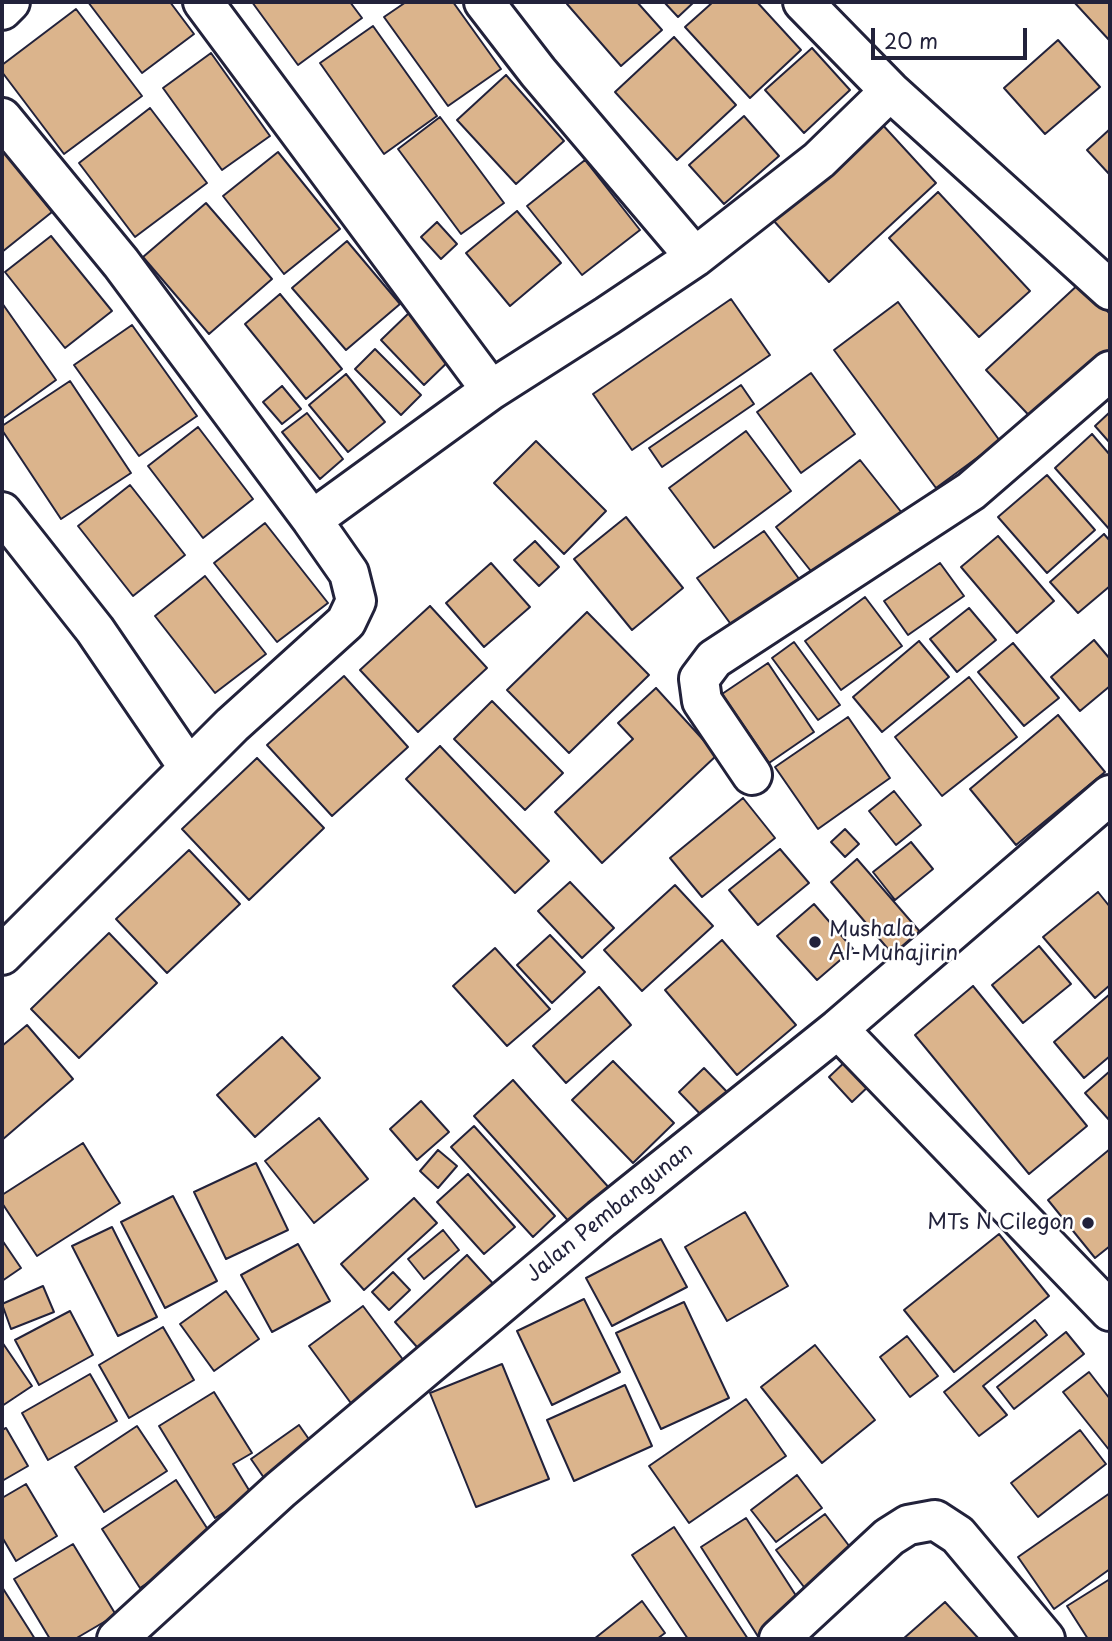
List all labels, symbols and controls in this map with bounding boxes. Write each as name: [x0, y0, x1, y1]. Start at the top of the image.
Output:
scale bar: [874, 14, 1030, 58]
text: 20 m: [884, 24, 938, 56]
place label: Mushala Al-Muhajirin: [829, 917, 958, 967]
marker: Mushala Al-Muhajirin: [807, 934, 823, 950]
street label: Jalan Pembangunan: [521, 1138, 699, 1288]
place label: MTs N Cilegon: [927, 1210, 1074, 1236]
marker: MTs N Cilegon: [1080, 1215, 1096, 1231]

